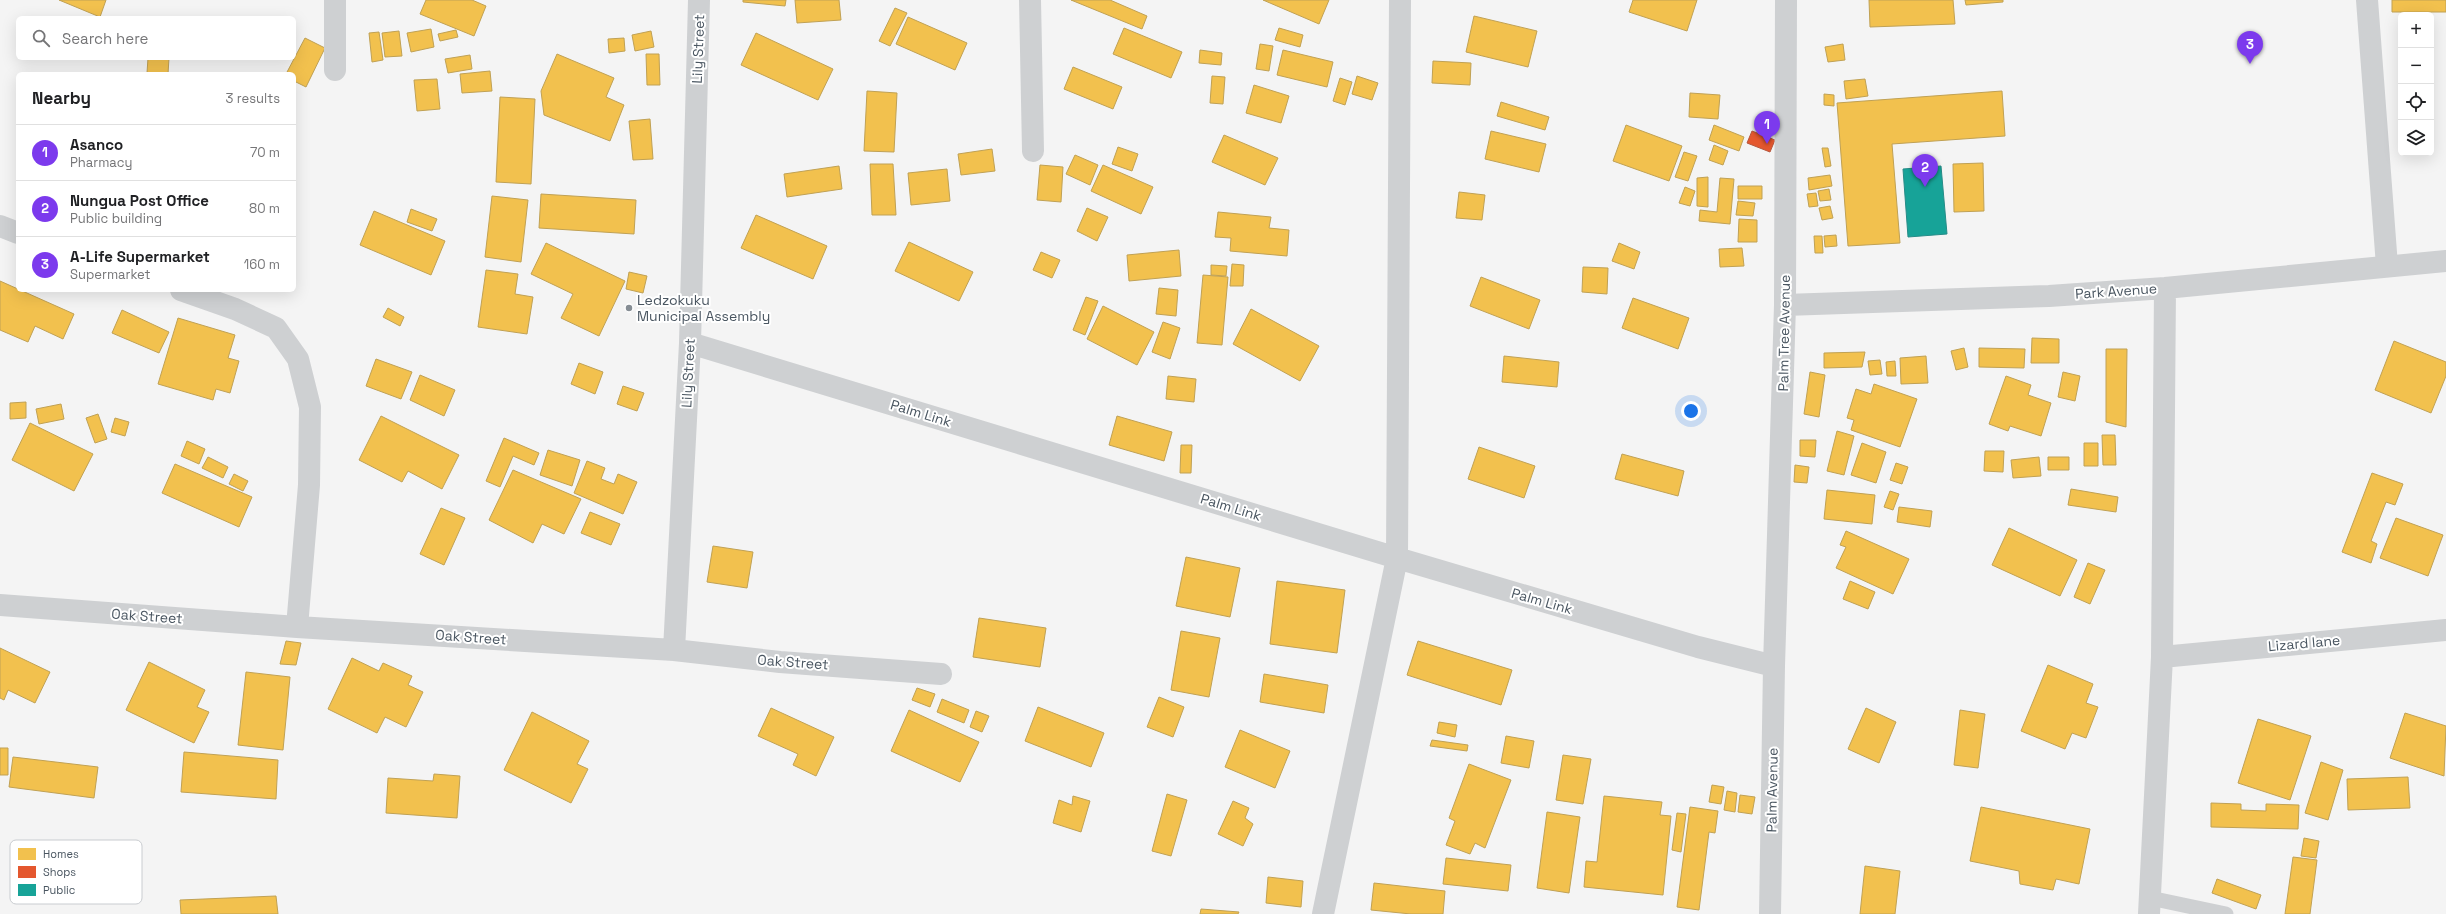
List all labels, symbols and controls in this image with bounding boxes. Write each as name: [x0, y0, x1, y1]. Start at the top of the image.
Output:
map controls: [2398, 12, 2434, 156]
button: +: [2398, 12, 2434, 48]
street label: Lily Street: [688, 14, 708, 84]
search box: [16, 16, 296, 60]
icon: search: [30, 27, 52, 49]
text: Search here: [62, 29, 148, 48]
pin: 3: [2237, 31, 2263, 64]
button: −: [2398, 48, 2434, 84]
button: locate: [2398, 84, 2434, 120]
text: Nearby: [32, 87, 91, 109]
text: 3 results: [226, 90, 280, 107]
pin: 1: [1754, 111, 1780, 144]
button: layers: [2398, 120, 2434, 156]
text: Asanco: [70, 135, 123, 154]
text: 1: [42, 144, 48, 161]
text: 70 m: [250, 144, 280, 161]
text: Pharmacy: [70, 154, 132, 171]
pin: 2: [1912, 154, 1938, 187]
text: Nungua Post Office: [70, 191, 209, 210]
text: 2: [41, 200, 49, 217]
text: 80 m: [249, 200, 280, 217]
text: Public building: [70, 210, 162, 227]
text: A-Life Supermarket: [70, 247, 210, 266]
text: 3: [41, 256, 49, 273]
text: 160 m: [244, 256, 280, 273]
text: Supermarket: [70, 266, 151, 283]
street label: Palm Tree Avenue: [1774, 275, 1794, 391]
street label: Park Avenue: [2074, 279, 2158, 303]
place label: Ledzokuku Municipal Assembly: [637, 291, 770, 325]
marker: Ledzokuku Municipal Assembly: [624, 303, 634, 313]
street label: Lily Street: [677, 338, 699, 408]
street label: Palm Link: [888, 395, 954, 431]
your location: [1681, 401, 1701, 421]
street label: Palm Link: [1198, 489, 1264, 525]
street label: Palm Link: [1509, 584, 1575, 618]
street label: Oak Street: [111, 605, 183, 627]
street label: Oak Street: [435, 626, 507, 648]
street label: Lizard lane: [2267, 631, 2341, 655]
street label: Oak Street: [757, 651, 829, 673]
street label: Palm Avenue: [1762, 748, 1782, 832]
legend: [10, 840, 142, 904]
text: Homes: [43, 847, 79, 861]
text: Shops: [43, 865, 76, 879]
text: Public: [43, 883, 75, 897]

